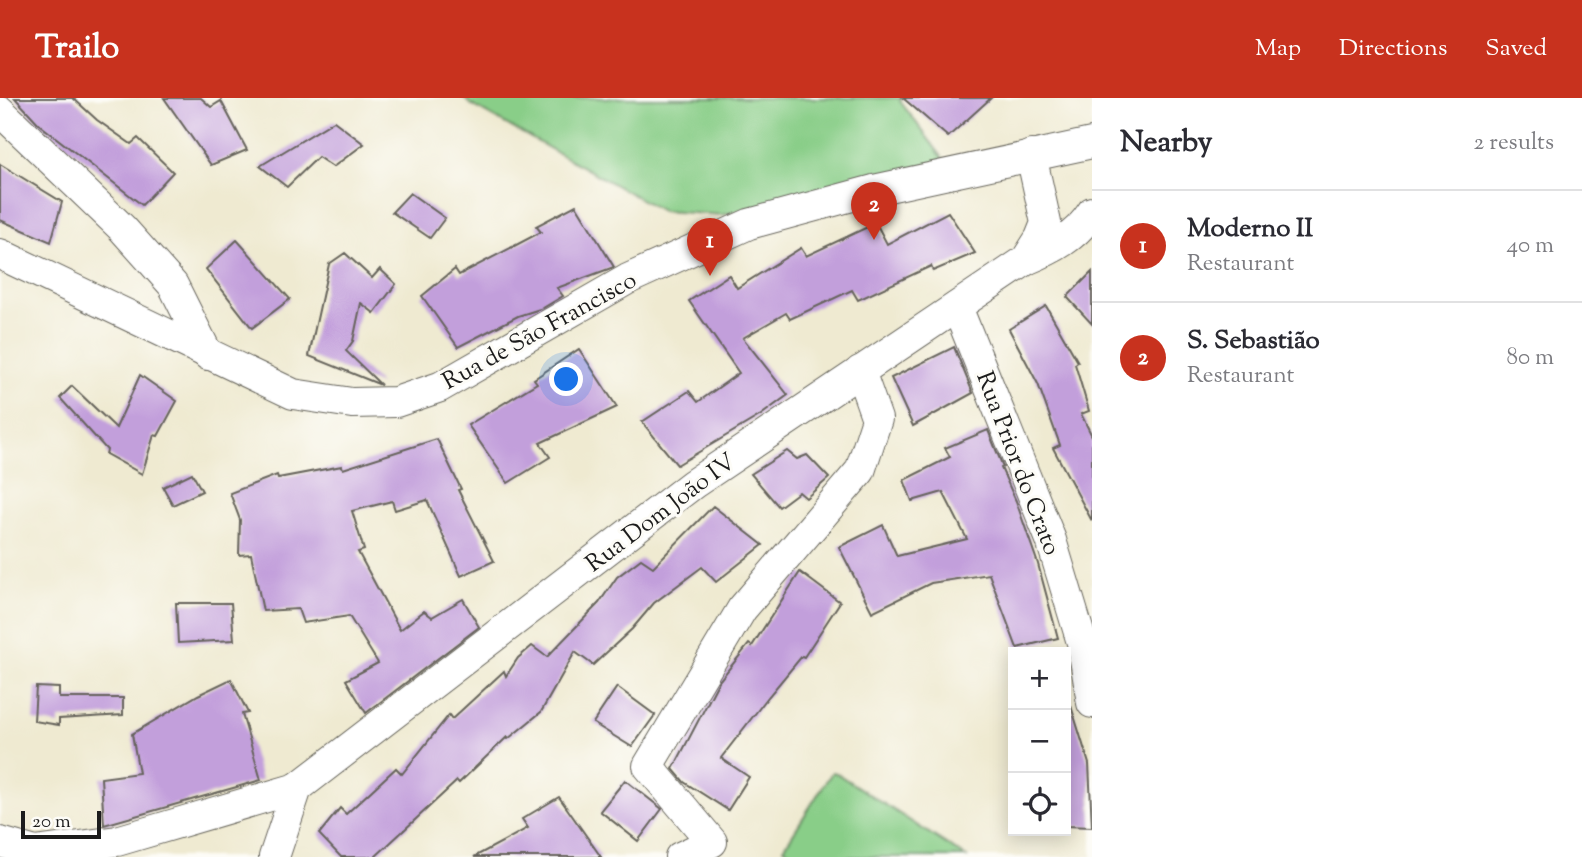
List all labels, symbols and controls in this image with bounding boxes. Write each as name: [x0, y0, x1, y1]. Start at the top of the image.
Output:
text: Trailo: [35, 25, 119, 73]
text: Map: [1255, 32, 1301, 66]
text: Directions: [1339, 32, 1447, 66]
text: Saved: [1485, 32, 1547, 66]
text: Nearby: [1120, 122, 1212, 165]
text: 2 results: [1474, 127, 1554, 160]
pin: 2: [851, 182, 897, 240]
text: Moderno II: [1187, 211, 1313, 248]
pin: 1: [687, 218, 733, 276]
text: 1: [1139, 230, 1147, 263]
text: 40 m: [1507, 230, 1554, 263]
text: Restaurant: [1187, 248, 1294, 281]
street label: Rua de São Francisco: [437, 264, 643, 399]
text: S. Sebastião: [1187, 323, 1320, 360]
text: 2: [1138, 342, 1148, 375]
text: 80 m: [1506, 342, 1554, 375]
text: Restaurant: [1187, 360, 1294, 393]
your location: [549, 362, 583, 396]
street label: Rua Prior do Crato: [966, 367, 1068, 561]
street label: Rua Dom João IV: [579, 446, 743, 581]
map controls: [1008, 647, 1071, 836]
button: +: [1008, 647, 1071, 710]
button: −: [1008, 710, 1071, 773]
button: locate: [1008, 773, 1071, 836]
scale bar: [21, 808, 102, 840]
text: 20 m: [32, 809, 71, 836]

